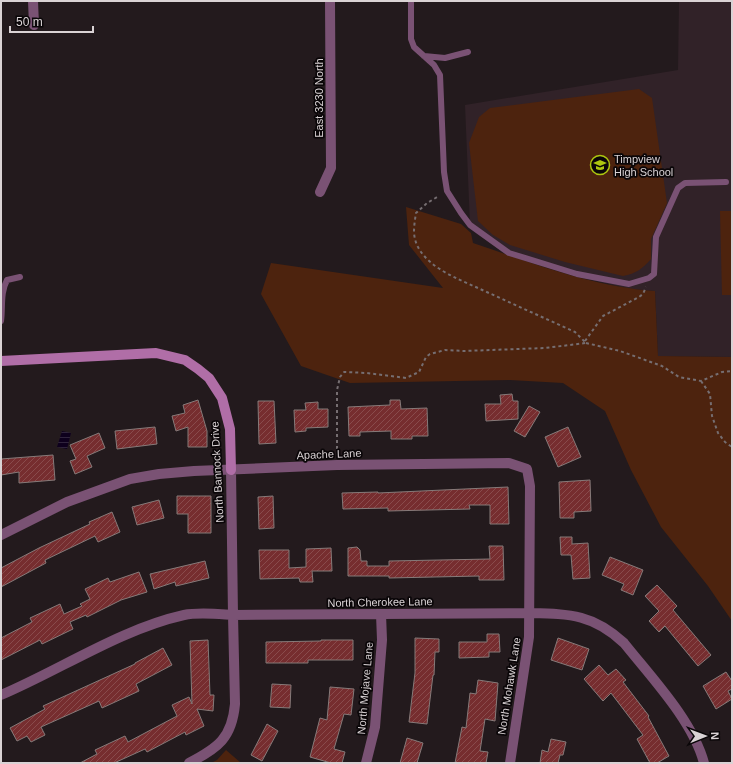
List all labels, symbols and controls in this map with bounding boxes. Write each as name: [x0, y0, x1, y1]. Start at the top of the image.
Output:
scale bar: [10, 8, 93, 34]
text: 50 m: [16, 15, 43, 29]
street label: East 3230 North: [313, 58, 325, 138]
place label: Timpview High School: [614, 153, 673, 178]
school or university icon: Timpview High School: [589, 154, 611, 176]
street label: North Bannock Drive: [208, 421, 226, 523]
street label: Apache Lane: [296, 447, 362, 461]
street label: North Cherokee Lane: [327, 595, 433, 609]
street label: North Mohawk Lane: [495, 636, 523, 736]
street label: North Mojave Lane: [355, 641, 375, 735]
north arrow: [685, 716, 725, 756]
text: N: [709, 732, 721, 740]

